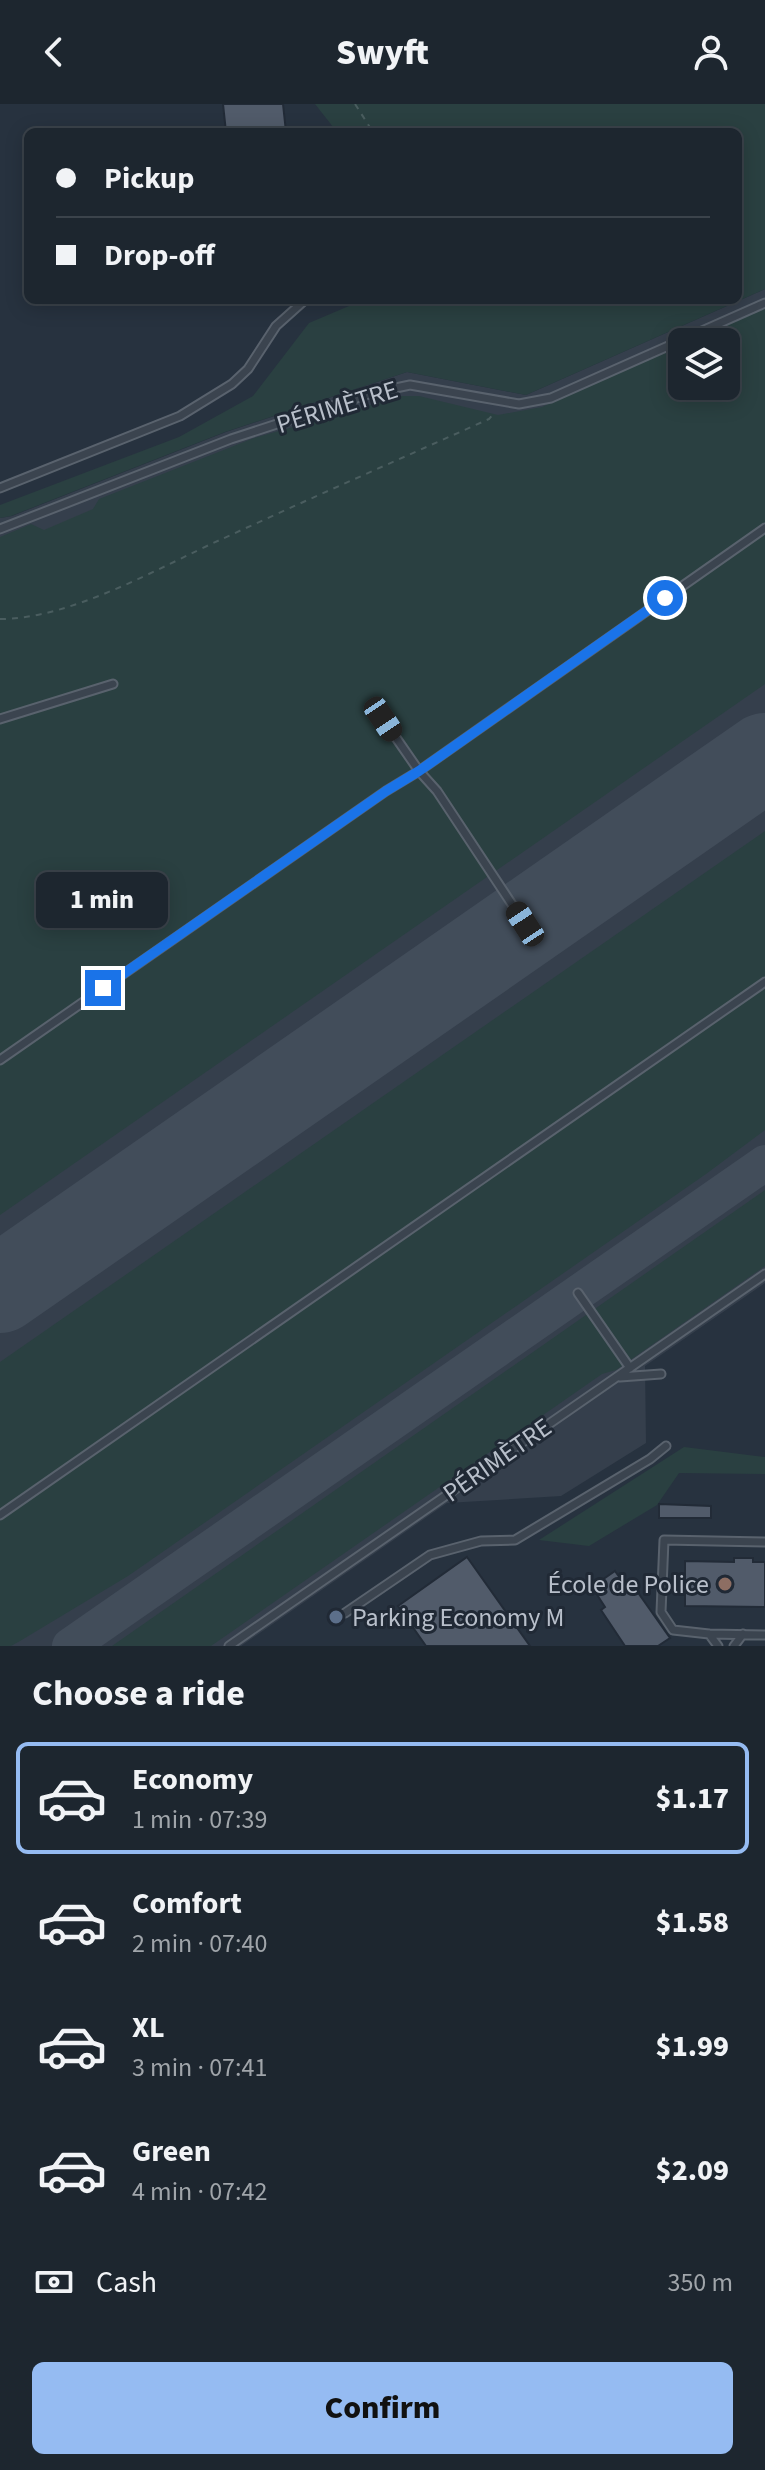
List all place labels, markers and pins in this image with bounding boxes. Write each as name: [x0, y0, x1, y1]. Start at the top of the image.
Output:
place label: École de Police: [547, 1566, 709, 1603]
marker: École de Police: [716, 1575, 734, 1593]
place label: Parking Economy M: [352, 1599, 564, 1636]
marker: Parking Economy M: [327, 1608, 345, 1626]

